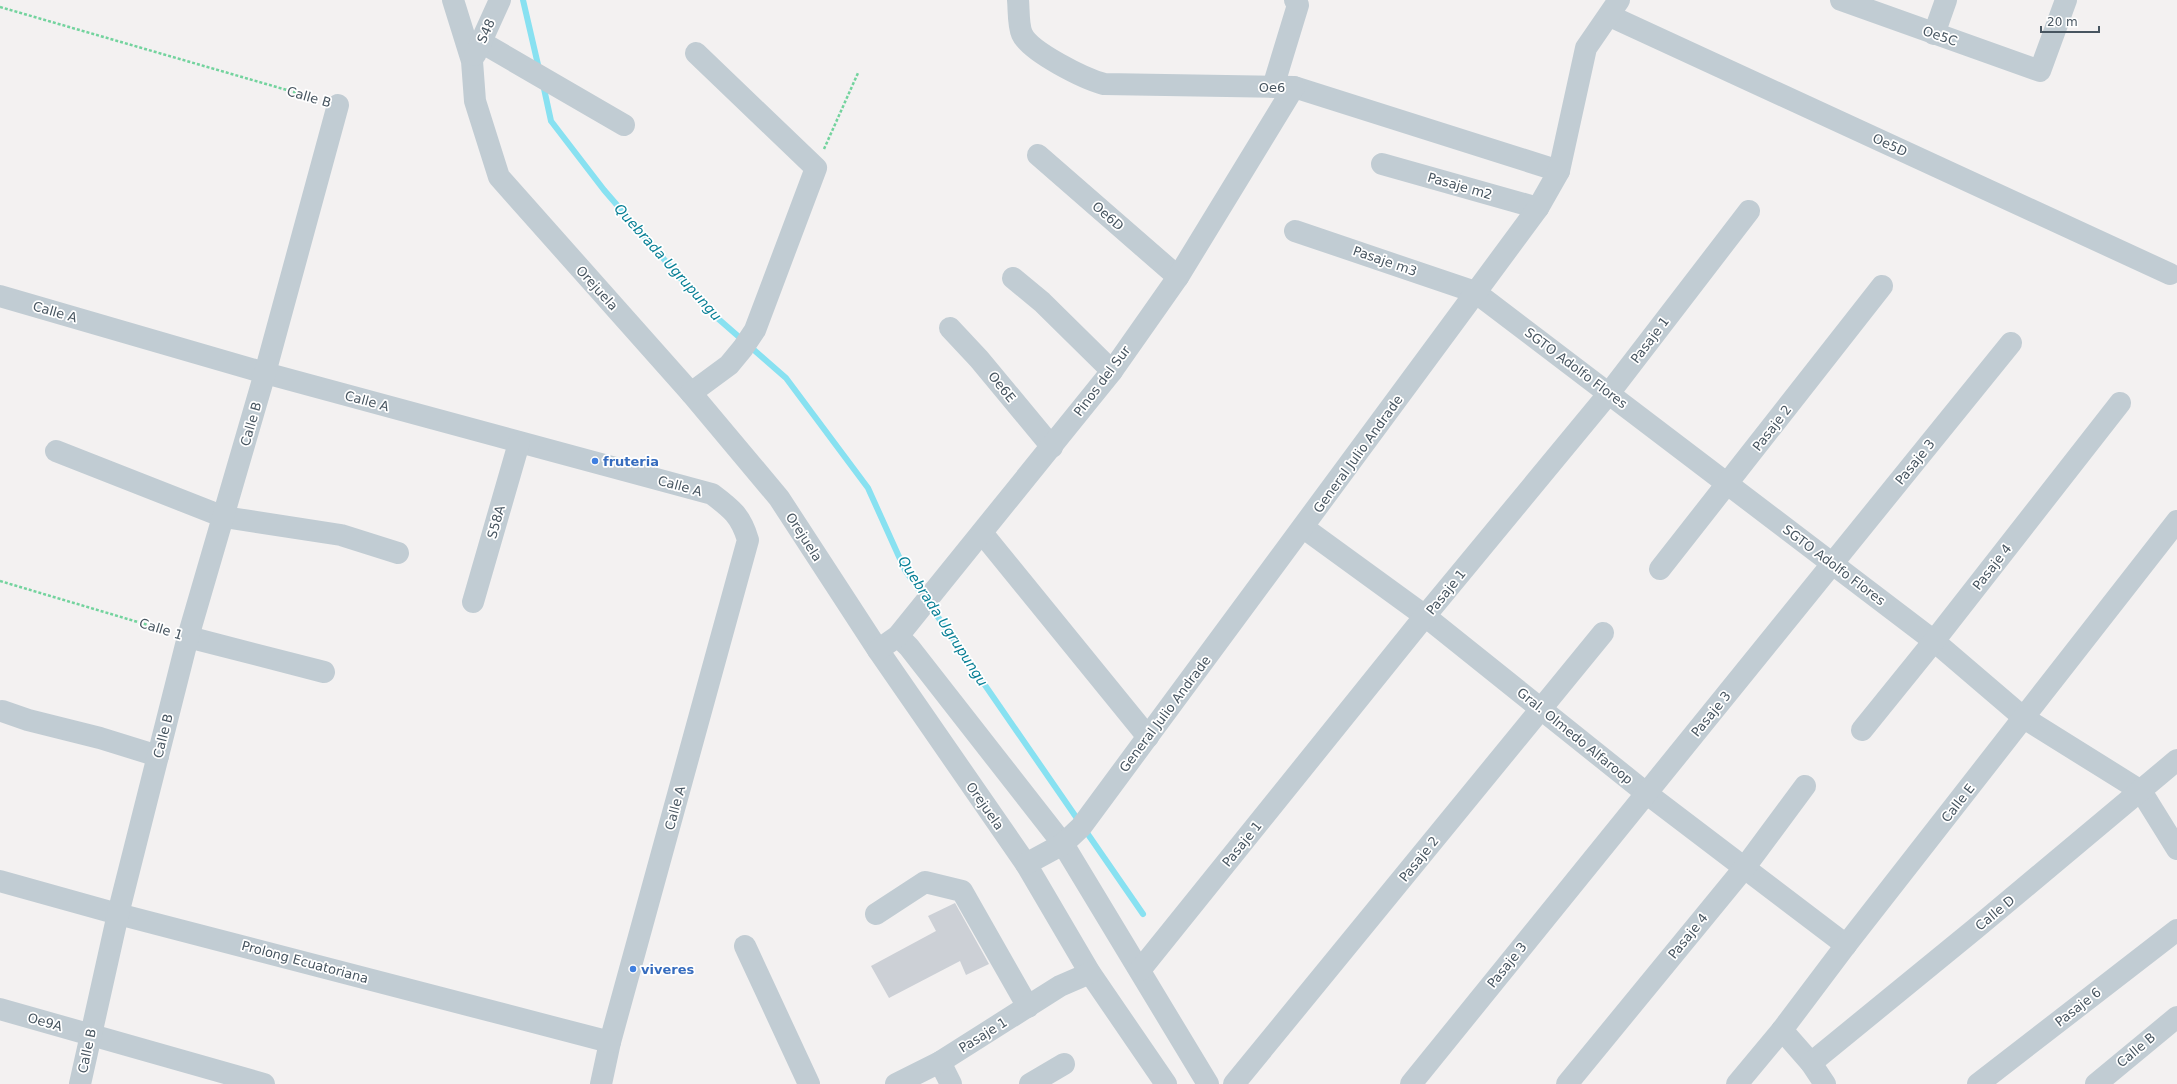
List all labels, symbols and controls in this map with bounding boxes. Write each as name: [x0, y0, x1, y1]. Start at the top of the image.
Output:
scale bar: [2041, 8, 2099, 34]
text: 20 m: [2047, 15, 2078, 29]
street label: S48: [474, 17, 498, 45]
street label: Oe5C: [1921, 23, 1959, 49]
street label: Oe6: [1259, 80, 1285, 95]
street label: Calle B: [285, 84, 333, 110]
street label: Oe5D: [1870, 130, 1910, 160]
street label: Pasaje m2: [1426, 170, 1494, 202]
street label: Oe6D: [1089, 198, 1127, 234]
water label: Quebrada Ugrupungu: [611, 200, 725, 324]
street label: Pasaje m3: [1351, 243, 1419, 279]
street label: Orejuela: [573, 263, 621, 313]
street label: Calle A: [31, 299, 79, 325]
street label: Pasaje 1: [1628, 314, 1672, 366]
street label: SGTO Adolfo Flores: [1522, 325, 1630, 411]
street label: Pinos del Sur: [1071, 342, 1134, 419]
street label: Oe6E: [985, 369, 1019, 405]
street label: Calle A: [343, 388, 391, 414]
street label: General Julio Andrade: [1310, 392, 1406, 516]
street label: Calle B: [238, 400, 264, 448]
street label: Pasaje 2: [1749, 402, 1795, 454]
street label: Pasaje 3: [1892, 436, 1938, 488]
place label: fruteria: [603, 454, 659, 469]
marker: fruteria: [590, 456, 600, 466]
street label: Calle A: [656, 473, 704, 499]
street label: S58A: [484, 504, 508, 540]
street label: Orejuela: [783, 510, 825, 564]
street label: SGTO Adolfo Flores: [1780, 522, 1888, 608]
street label: Pasaje 4: [1969, 541, 2015, 593]
water label: Quebrada Ugrupungu: [895, 553, 991, 689]
street label: Pasaje 1: [1423, 566, 1469, 618]
street label: Calle 1: [137, 615, 185, 643]
street label: General Julio Andrade: [1116, 653, 1214, 775]
street label: Gral. Olmedo Alfaroop: [1514, 685, 1636, 787]
street label: Pasaje 3: [1688, 688, 1734, 740]
street label: Calle B: [150, 712, 176, 760]
street label: Orejuela: [963, 779, 1007, 833]
street label: Calle E: [1938, 781, 1978, 825]
street label: Calle A: [662, 784, 688, 832]
street label: Pasaje 1: [1219, 818, 1265, 870]
street label: Pasaje 2: [1396, 833, 1442, 885]
street label: Calle D: [1972, 892, 2018, 934]
street label: Pasaje 4: [1665, 910, 1711, 962]
street label: Prolong Ecuatoriana: [240, 938, 370, 986]
street label: Pasaje 3: [1484, 939, 1530, 991]
place label: viveres: [641, 962, 694, 977]
marker: viveres: [628, 964, 638, 974]
street label: Pasaje 6: [2052, 984, 2104, 1030]
street label: Oe9A: [26, 1010, 64, 1034]
street label: Pasaje 1: [956, 1014, 1010, 1056]
street label: Calle B: [75, 1027, 99, 1075]
street label: Calle B: [2114, 1030, 2158, 1070]

